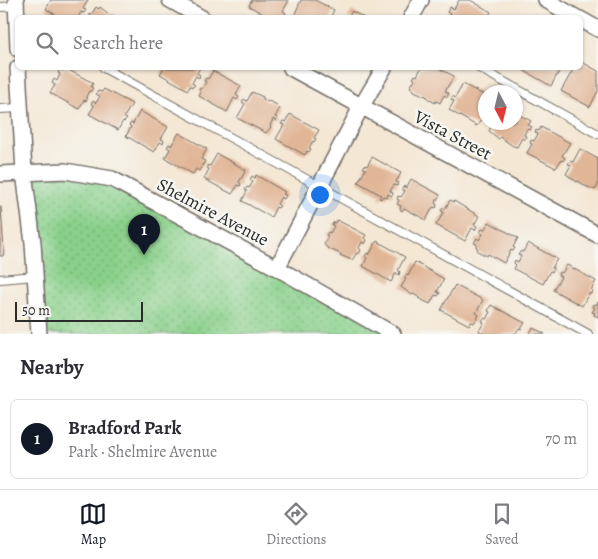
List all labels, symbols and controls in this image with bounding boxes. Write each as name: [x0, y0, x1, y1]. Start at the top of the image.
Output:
search box: [15, 15, 583, 70]
icon: search: [33, 29, 61, 57]
text: Search here: [73, 30, 163, 56]
north arrow: [478, 85, 523, 130]
street label: Vista Street: [409, 104, 496, 166]
street label: Shelmire Avenue: [153, 172, 273, 252]
your location: [307, 182, 333, 208]
pin: 1: [128, 214, 160, 255]
scale bar: [15, 299, 142, 322]
text: 50 m: [22, 301, 50, 320]
text: Nearby: [20, 353, 83, 381]
text: Bradford Park: [68, 415, 181, 441]
text: 1: [34, 428, 40, 450]
text: 70 m: [545, 428, 577, 450]
text: Park · Shelmire Avenue: [68, 441, 217, 463]
tab: Map: [79, 500, 107, 549]
tab: Directions: [266, 500, 326, 549]
tab: Saved: [485, 500, 519, 549]

